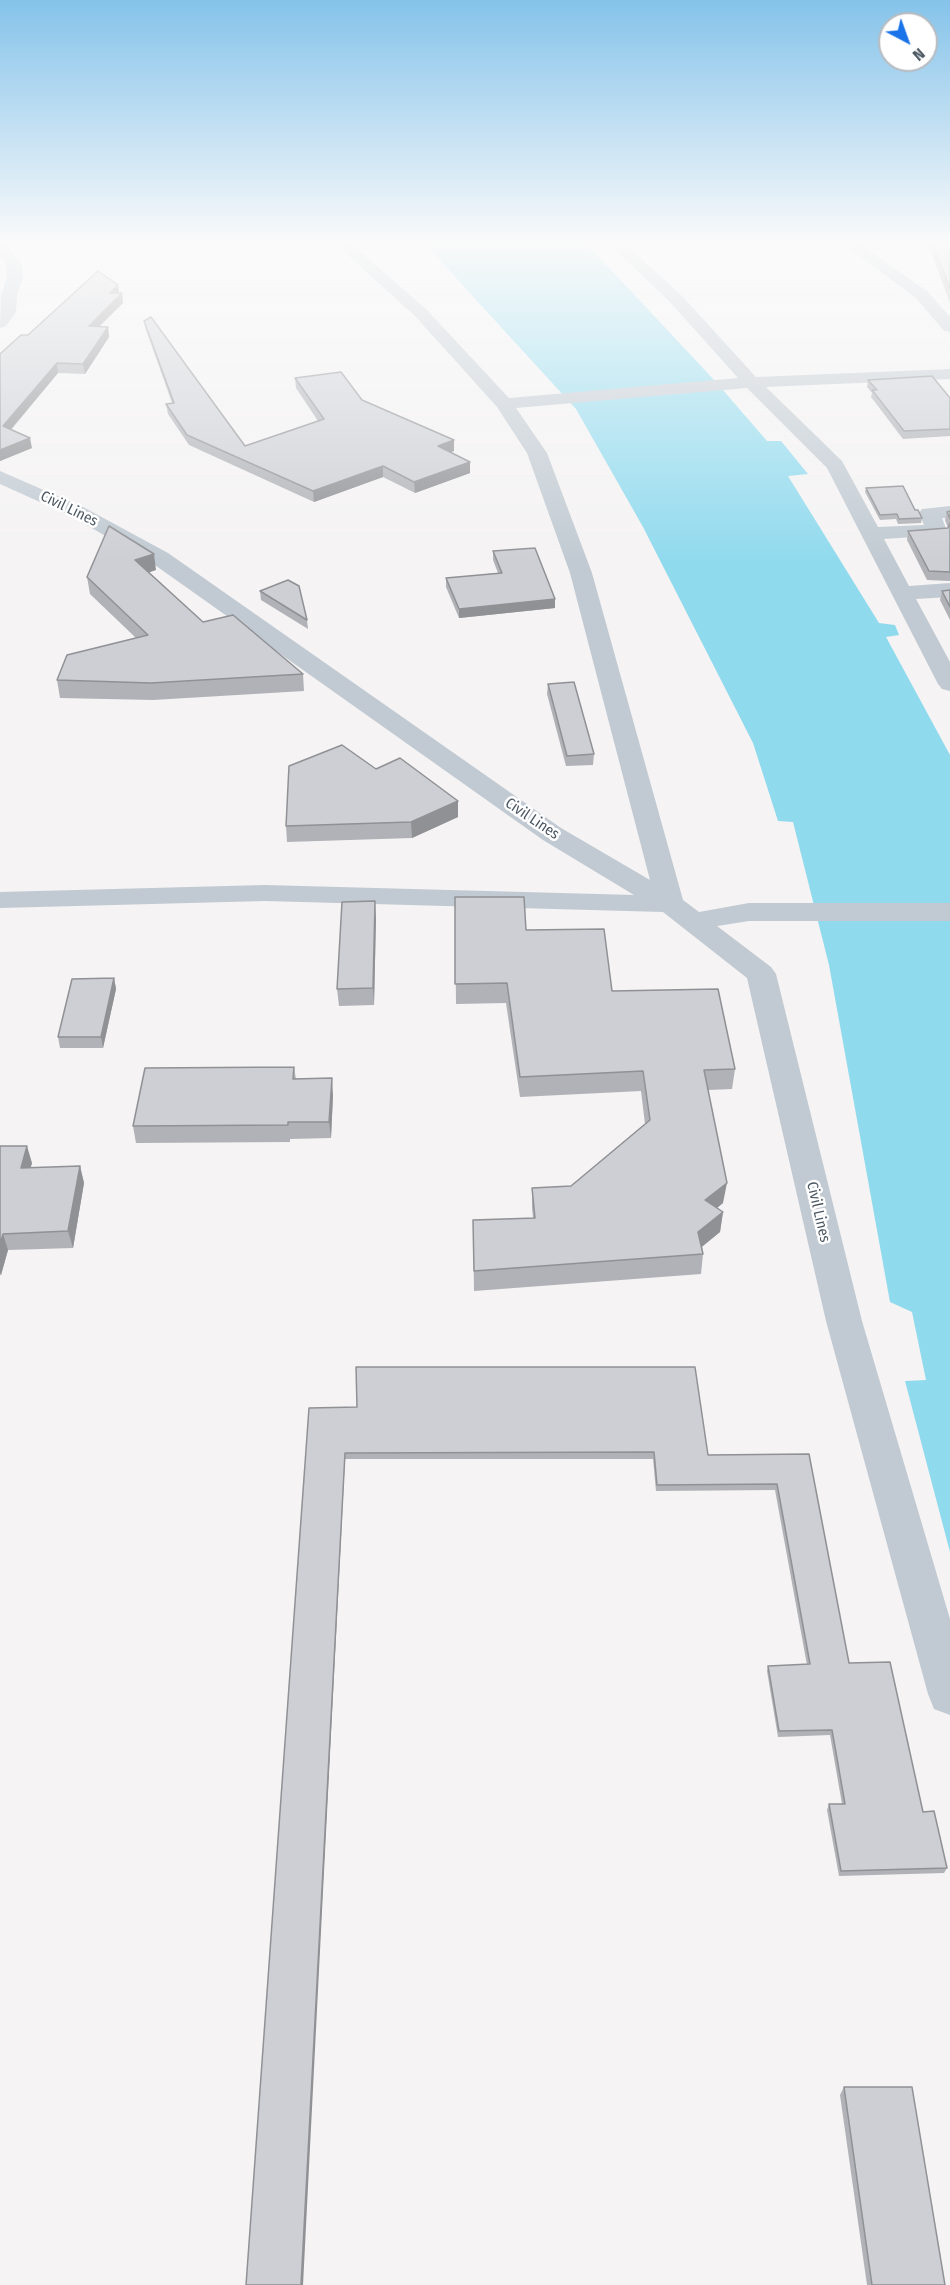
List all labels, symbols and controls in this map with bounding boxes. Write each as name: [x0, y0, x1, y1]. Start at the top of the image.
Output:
north arrow: [878, 12, 938, 72]
text: N: [909, 44, 929, 65]
street label: Civil Lines: [37, 487, 101, 531]
street label: Civil Lines: [501, 794, 563, 844]
street label: Civil Lines: [802, 1180, 834, 1244]

